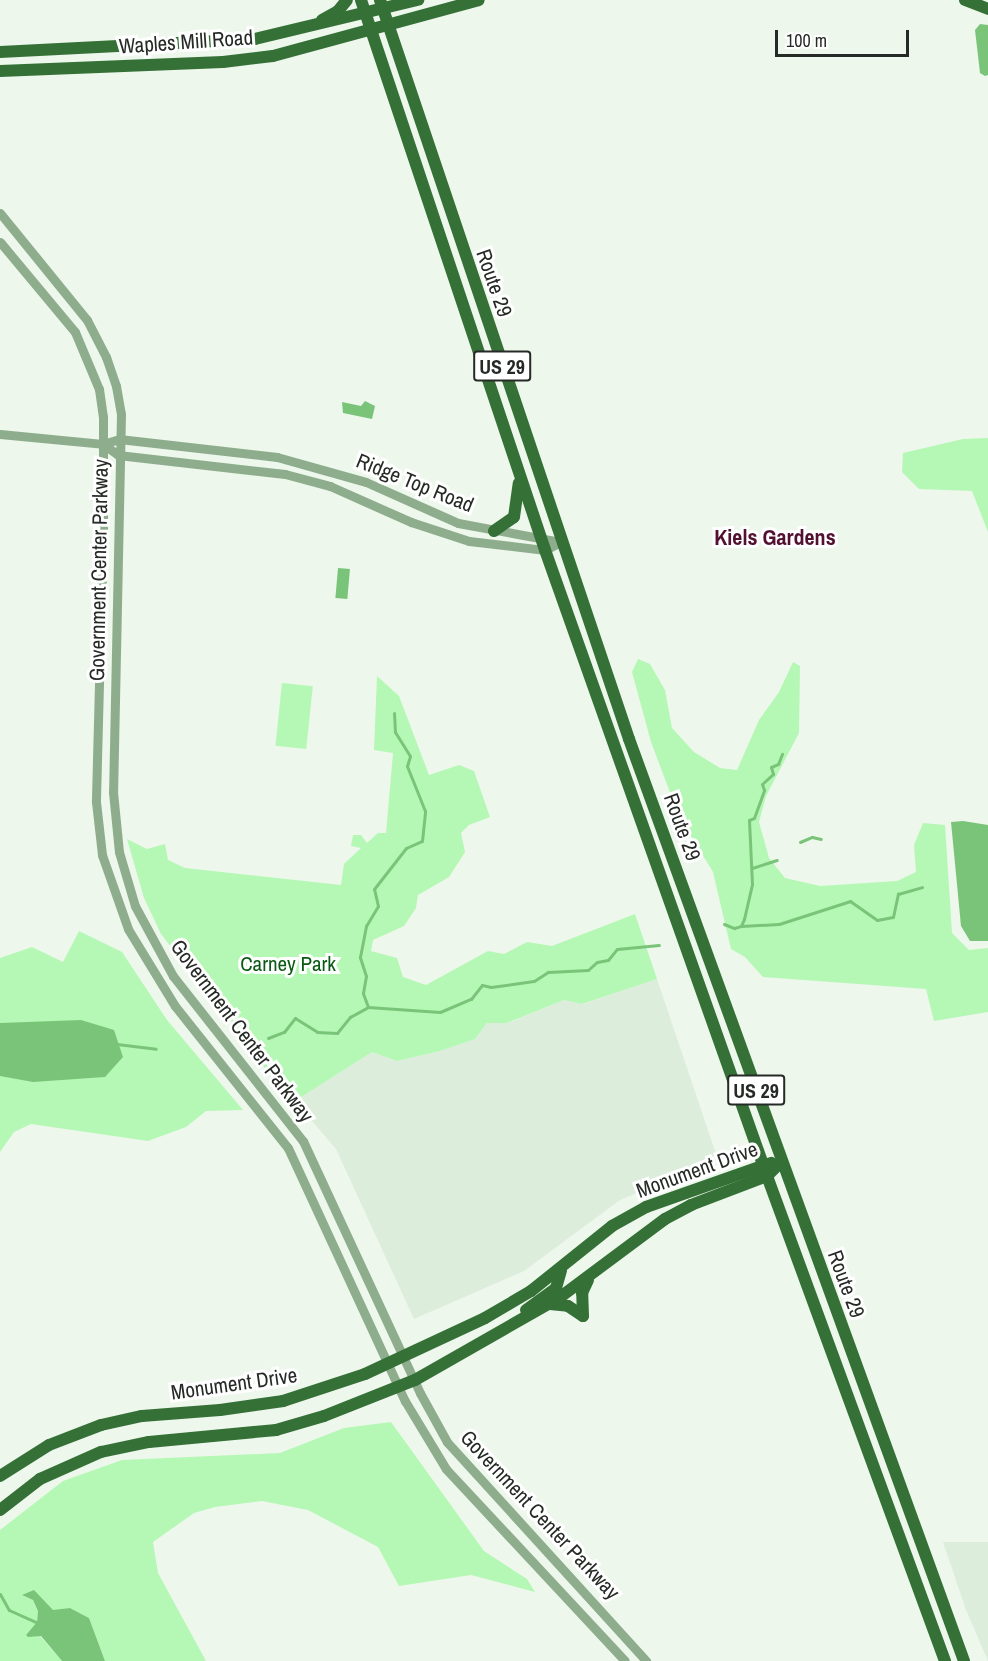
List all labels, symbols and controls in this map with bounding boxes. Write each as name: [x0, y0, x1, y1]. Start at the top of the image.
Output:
scale bar: [778, 18, 912, 56]
street label: Waples Mill Road: [118, 25, 254, 59]
text: 100 m: [786, 28, 827, 53]
street label: Route 29: [471, 246, 517, 320]
road number: US 29: [472, 349, 532, 383]
street label: Ridge Top Road: [353, 448, 477, 518]
street label: Government Center Parkway: [84, 459, 114, 681]
district label: Kiels Gardens: [714, 525, 836, 551]
street label: Route 29: [658, 790, 706, 864]
street label: Government Center Parkway: [165, 935, 319, 1127]
park label: Carney Park: [240, 951, 336, 977]
road number: US 29: [726, 1073, 786, 1107]
street label: Monument Drive: [633, 1136, 761, 1204]
street label: Route 29: [822, 1247, 870, 1321]
street label: Monument Drive: [169, 1363, 299, 1405]
street label: Government Center Parkway: [455, 1425, 625, 1605]

